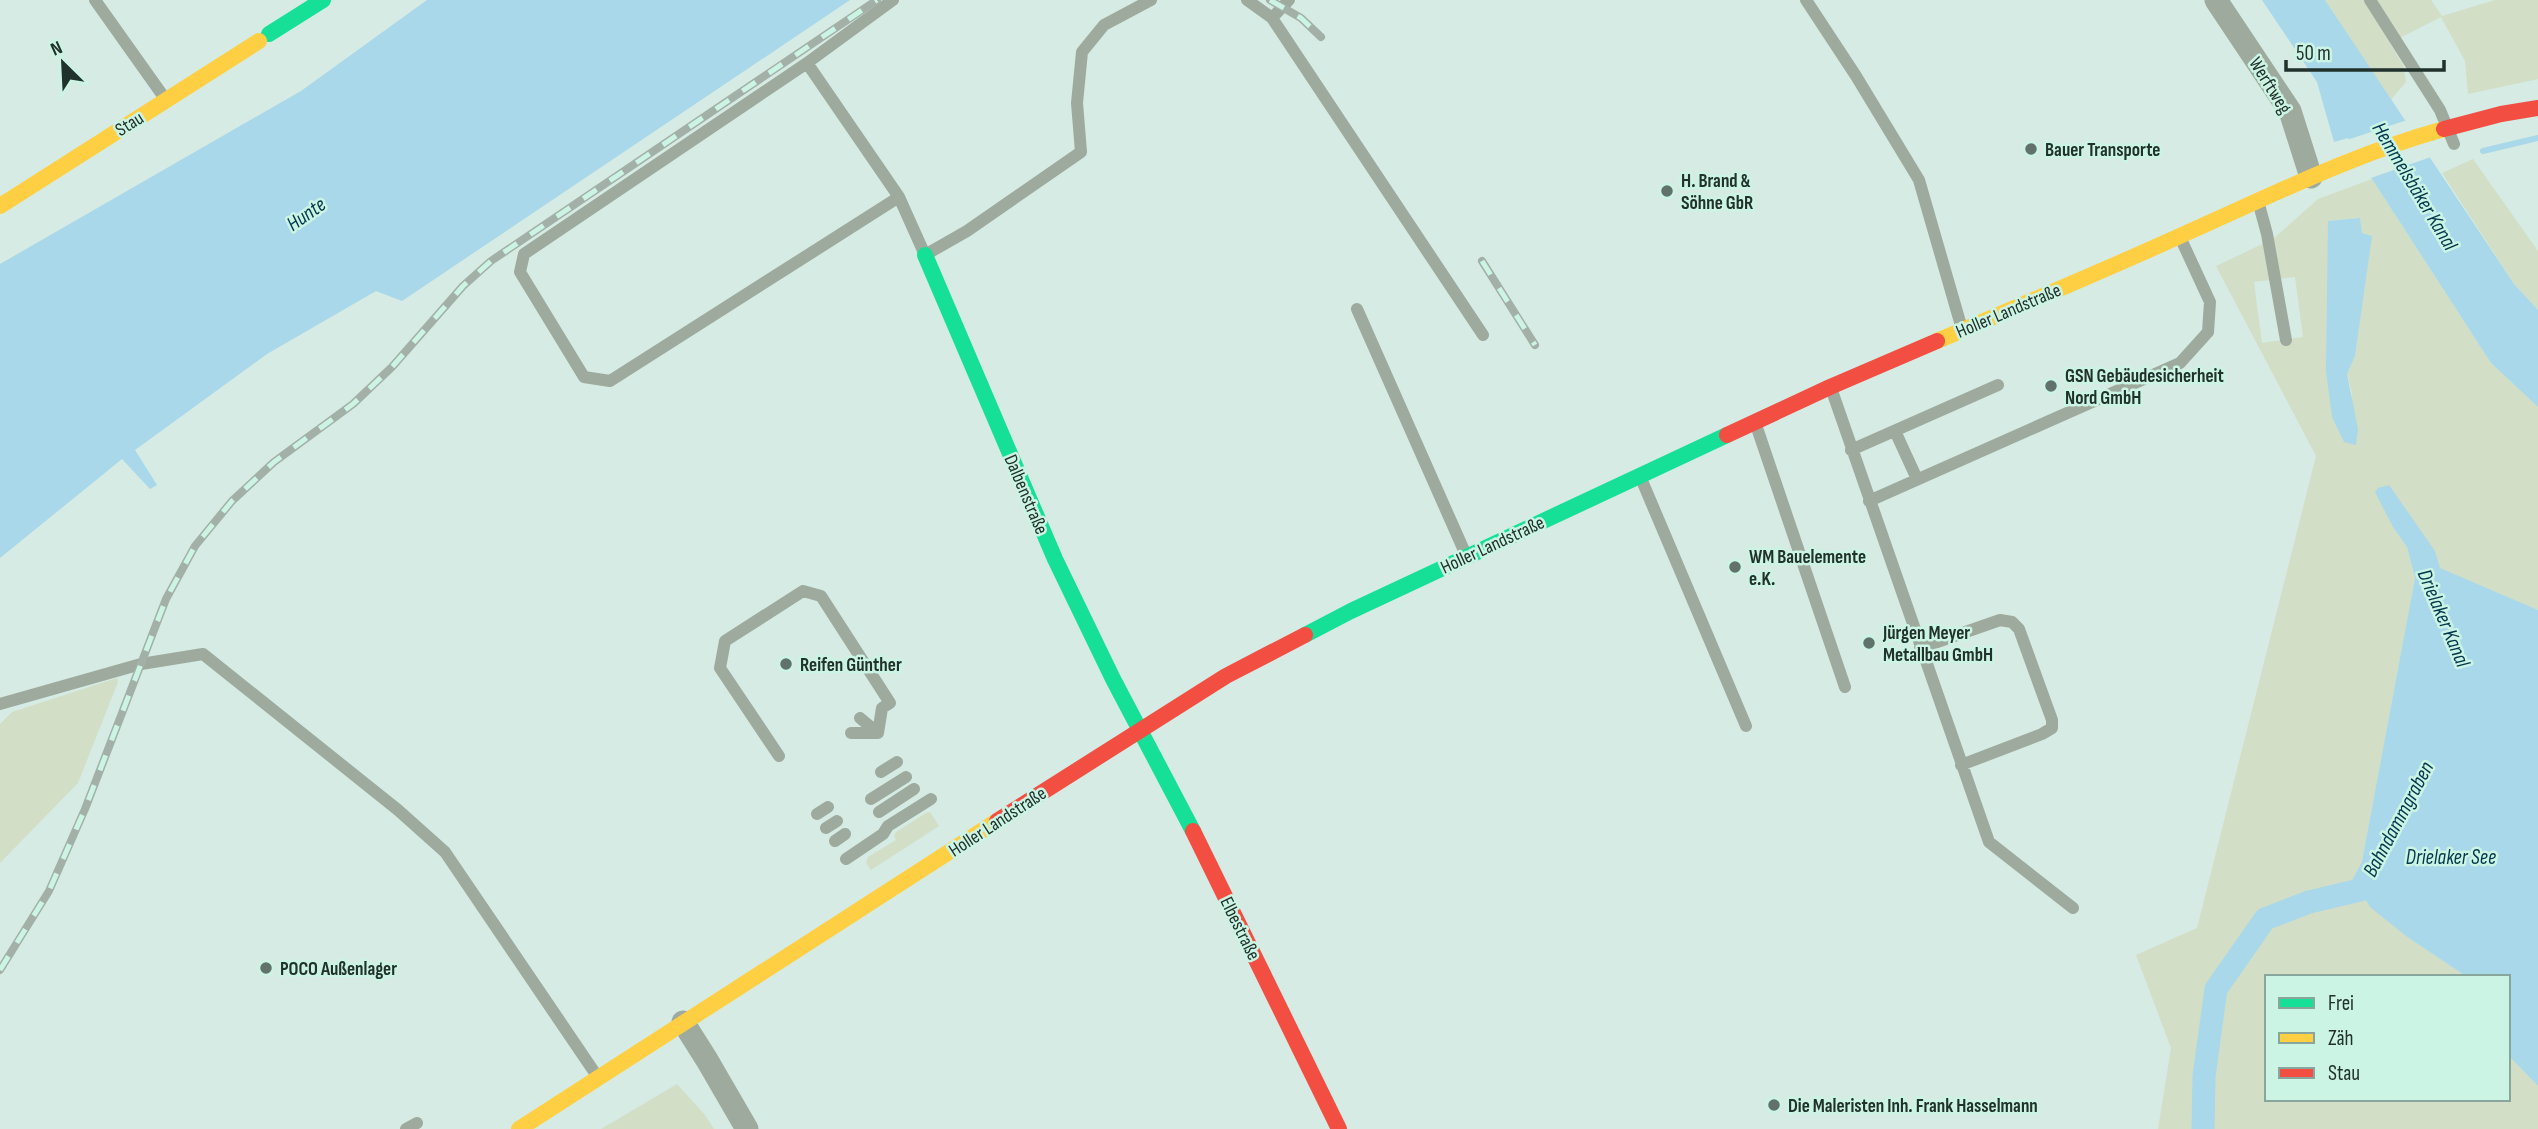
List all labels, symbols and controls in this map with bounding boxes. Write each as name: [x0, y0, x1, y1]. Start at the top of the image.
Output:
north arrow: [28, 28, 98, 98]
scale bar: [2286, 28, 2444, 72]
text: N: [47, 36, 66, 61]
text: 50 m: [2296, 41, 2331, 66]
street label: Werftweg: [2243, 53, 2296, 119]
street label: Stau: [111, 107, 148, 142]
water label: Hemmelsbäker Kanal: [2367, 118, 2463, 256]
place label: Bauer Transporte: [2045, 139, 2160, 162]
marker: Bauer Transporte: [2023, 141, 2039, 157]
place label: H. Brand & Söhne GbR: [1681, 170, 1753, 215]
marker: H. Brand & Söhne GbR: [1659, 183, 1675, 199]
water label: Hunte: [282, 192, 331, 237]
street label: Holler Landstraße: [1953, 279, 2065, 344]
place label: GSN Gebäudesicherheit Nord GmbH: [2065, 365, 2224, 410]
marker: GSN Gebäudesicherheit Nord GmbH: [2043, 378, 2059, 394]
street label: Dalbenstraße: [999, 451, 1053, 538]
street label: Holler Landstraße: [1437, 511, 1548, 579]
place label: WM Bauelemente e.K.: [1749, 546, 1866, 591]
marker: WM Bauelemente e.K.: [1727, 559, 1743, 575]
water label: Drielaker Kanal: [2412, 566, 2476, 672]
place label: Jürgen Meyer Metallbau GmbH: [1882, 622, 1993, 667]
marker: Jürgen Meyer Metallbau GmbH: [1861, 635, 1877, 651]
place label: Reifen Günther: [800, 654, 902, 677]
marker: Reifen Günther: [778, 656, 794, 672]
water label: Bahndammgraben: [2358, 757, 2439, 881]
street label: Holler Landstraße: [945, 782, 1051, 862]
water label: Drielaker See: [2406, 845, 2496, 870]
street label: Elbestraße: [1215, 893, 1265, 964]
place label: POCO Außenlager: [280, 958, 397, 981]
marker: POCO Außenlager: [258, 960, 274, 976]
legend: [2265, 975, 2510, 1101]
text: Frei: [2328, 991, 2354, 1016]
text: Zäh: [2328, 1026, 2354, 1051]
text: Stau: [2328, 1061, 2360, 1086]
place label: Die Maleristen Inh. Frank Hasselmann: [1788, 1095, 2038, 1118]
marker: Die Maleristen Inh. Frank Hasselmann: [1766, 1097, 1782, 1113]

